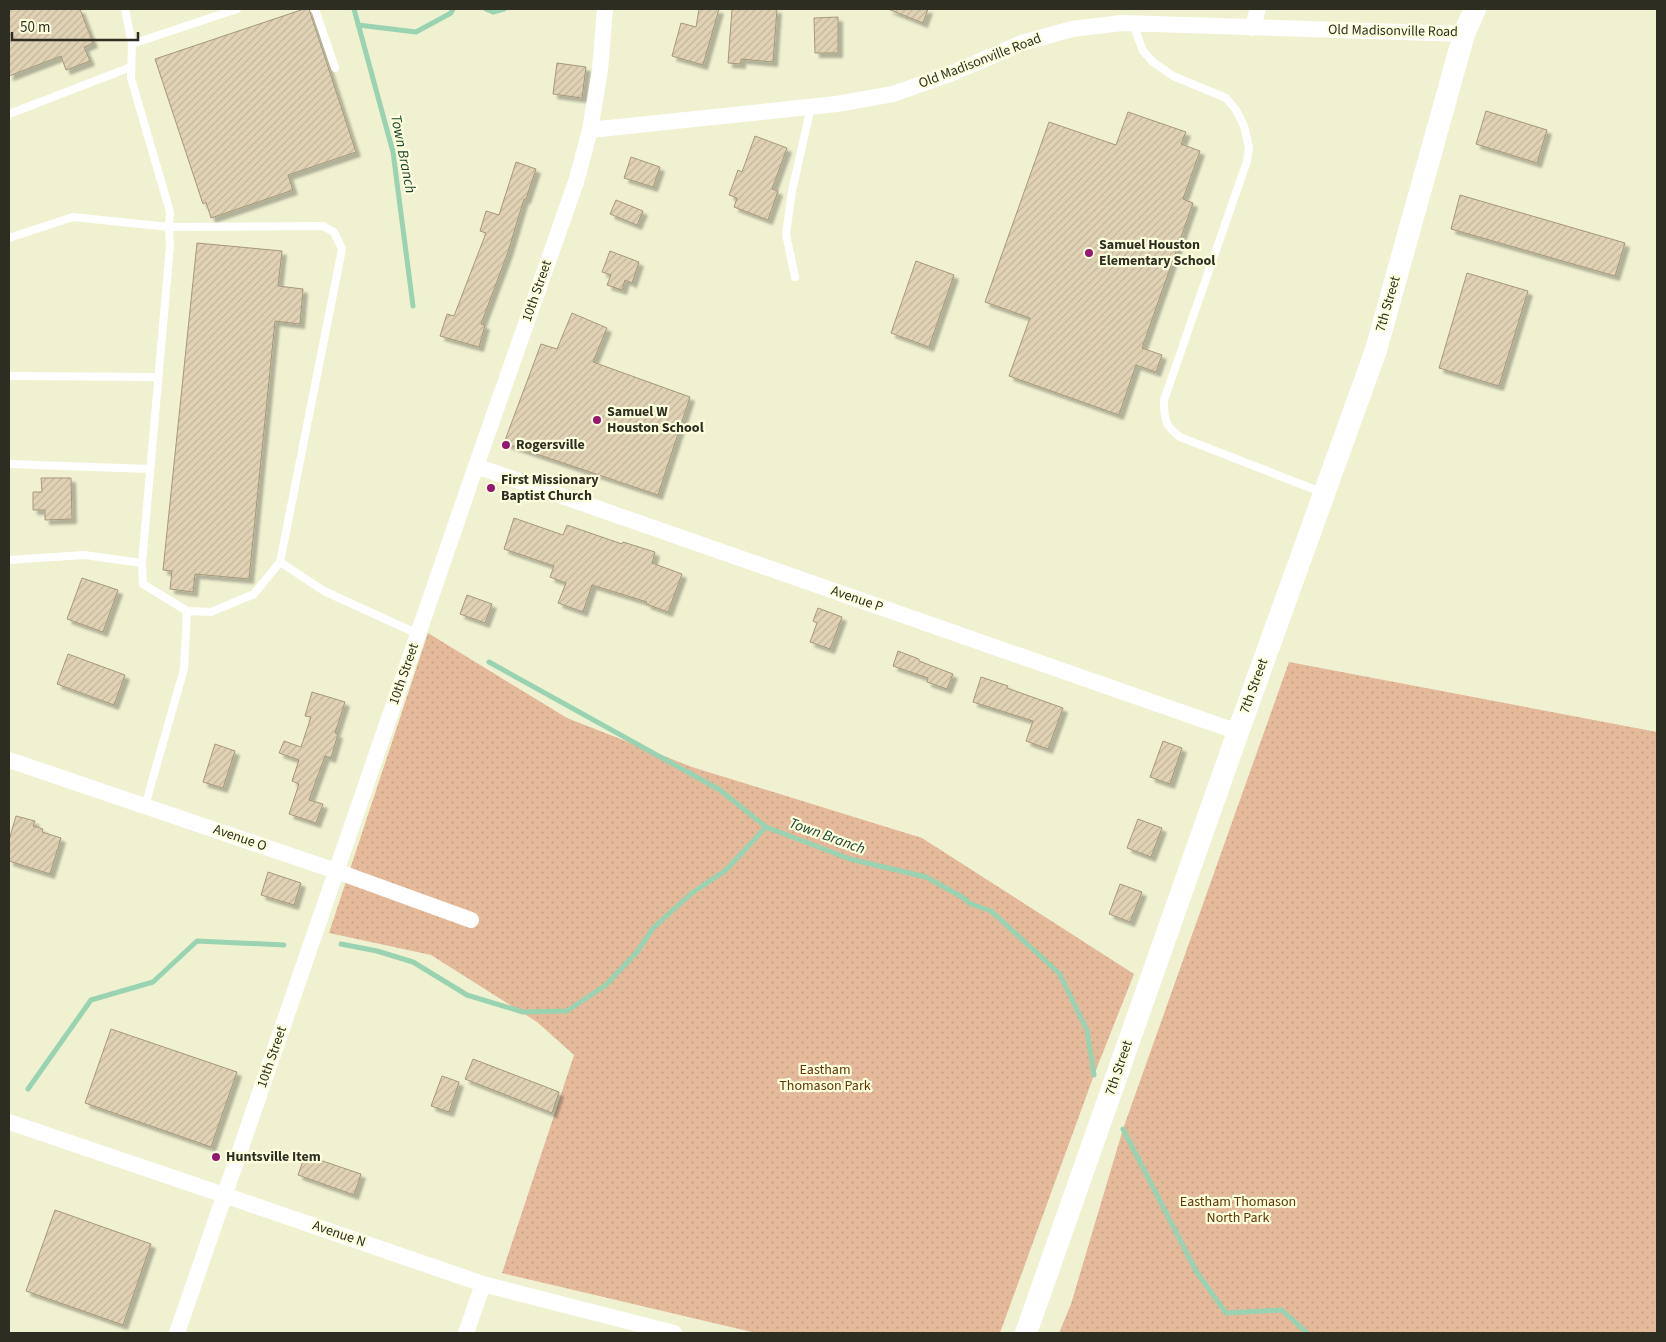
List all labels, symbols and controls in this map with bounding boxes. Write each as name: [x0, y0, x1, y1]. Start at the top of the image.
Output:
scale bar: [12, 10, 139, 42]
text: 50 m: [20, 17, 50, 38]
street label: Old Madisonville Road: [1328, 20, 1458, 42]
street label: Old Madisonville Road: [916, 28, 1044, 94]
water label: Town Branch: [385, 113, 421, 195]
place label: Samuel Houston Elementary School: [1099, 235, 1215, 271]
marker: Samuel Houston Elementary School: [1083, 247, 1095, 259]
street label: 10th Street: [517, 257, 557, 325]
street label: 7th Street: [1371, 274, 1406, 334]
place label: Samuel W Houston School: [607, 402, 704, 438]
marker: Samuel W Houston School: [591, 414, 603, 426]
place label: Rogersville: [516, 435, 585, 455]
marker: Rogersville: [500, 439, 512, 451]
place label: First Missionary Baptist Church: [501, 470, 599, 506]
marker: First Missionary Baptist Church: [485, 482, 497, 494]
street label: Avenue P: [828, 581, 886, 617]
street label: 10th Street: [384, 640, 424, 708]
street label: 7th Street: [1235, 655, 1273, 716]
water label: Town Branch: [786, 813, 868, 860]
street label: Avenue O: [211, 820, 269, 856]
street label: 10th Street: [252, 1023, 292, 1091]
street label: 7th Street: [1100, 1037, 1138, 1098]
park label: Eastham Thomason Park: [779, 1060, 871, 1096]
place label: Huntsville Item: [226, 1147, 321, 1167]
marker: Huntsville Item: [210, 1151, 222, 1163]
park label: Eastham Thomason North Park: [1180, 1192, 1296, 1228]
street label: Avenue N: [310, 1216, 368, 1252]

